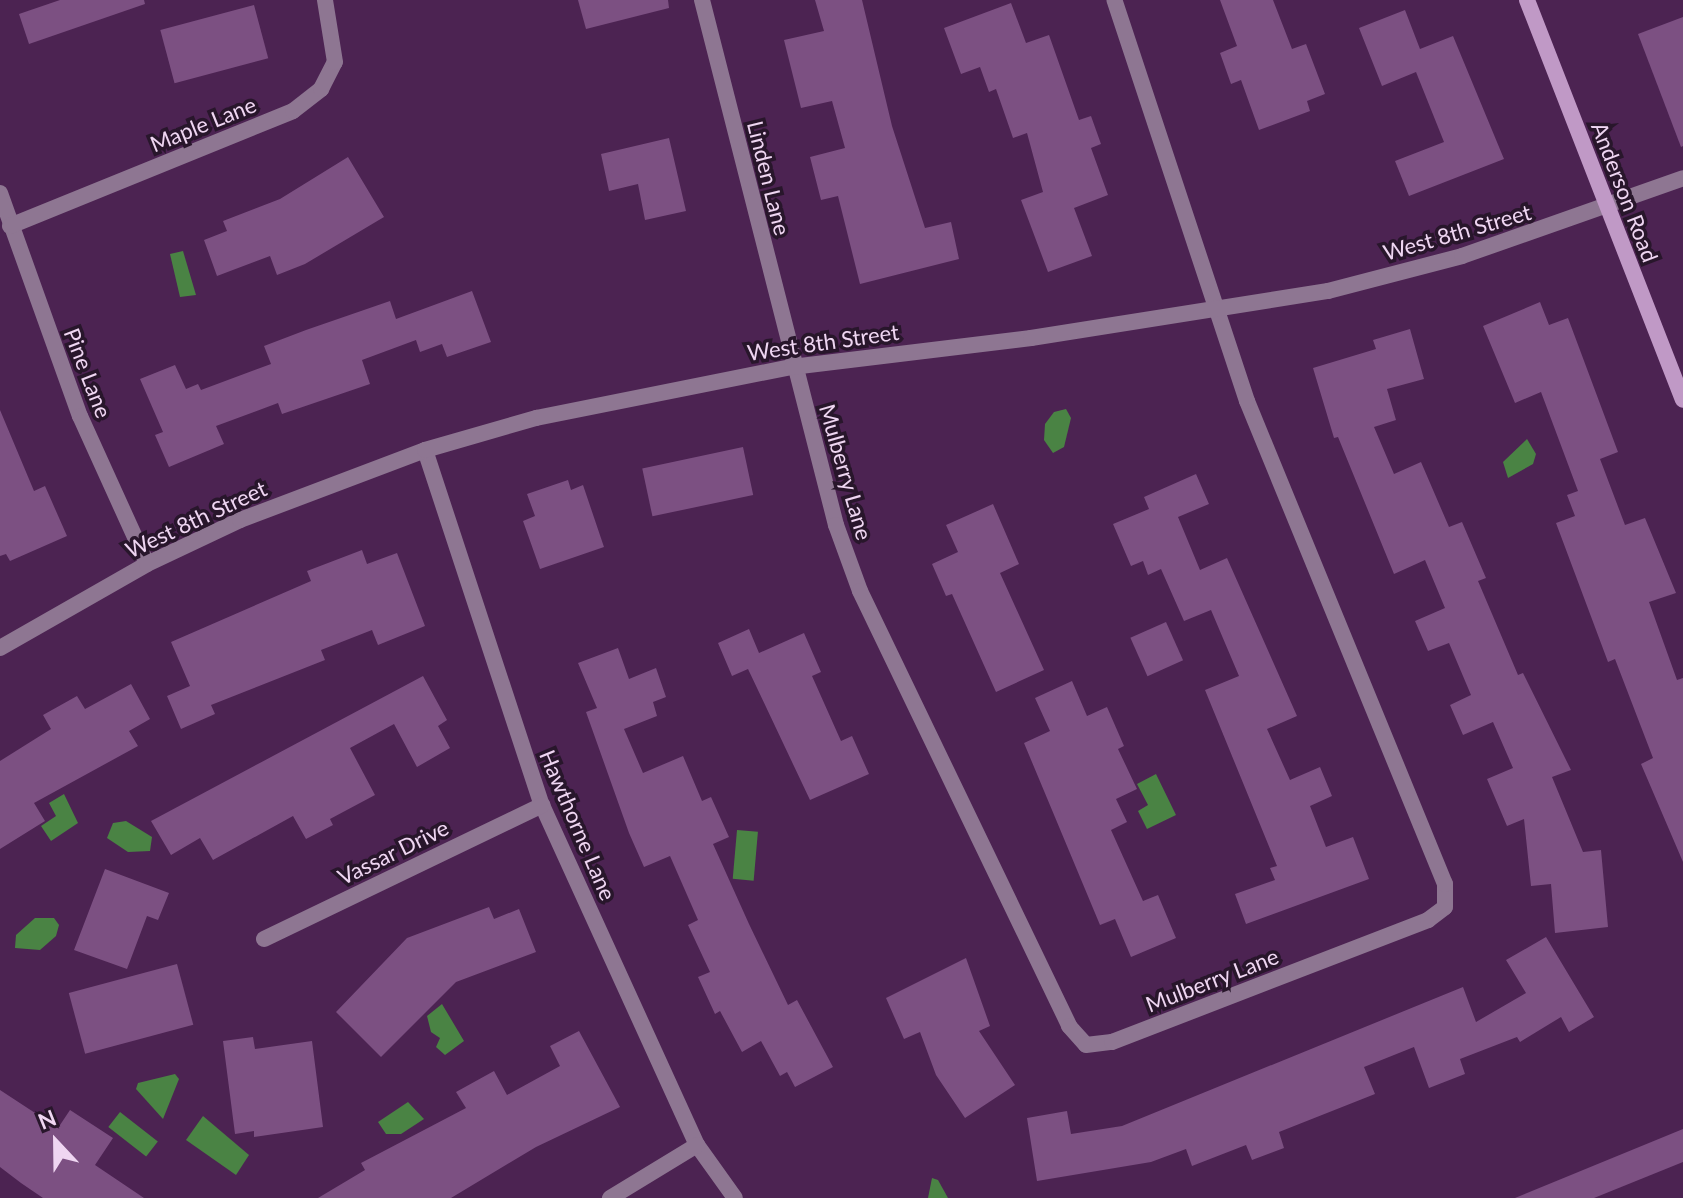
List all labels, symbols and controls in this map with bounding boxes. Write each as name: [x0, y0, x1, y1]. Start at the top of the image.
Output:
street label: Maple Lane: [146, 91, 260, 157]
street label: Linden Lane: [742, 118, 796, 238]
street label: Anderson Road: [1586, 118, 1664, 266]
street label: West 8th Street: [1380, 198, 1534, 266]
street label: West 8th Street: [746, 318, 900, 366]
street label: Pine Lane: [59, 324, 117, 422]
street label: Mulberry Lane: [814, 401, 878, 543]
street label: West 8th Street: [121, 475, 271, 563]
street label: Hawthorne Lane: [534, 746, 622, 904]
street label: Vassar Drive: [333, 814, 453, 890]
street label: Mulberry Lane: [1142, 942, 1282, 1018]
north arrow: [16, 1102, 96, 1182]
text: N: [34, 1104, 60, 1135]

